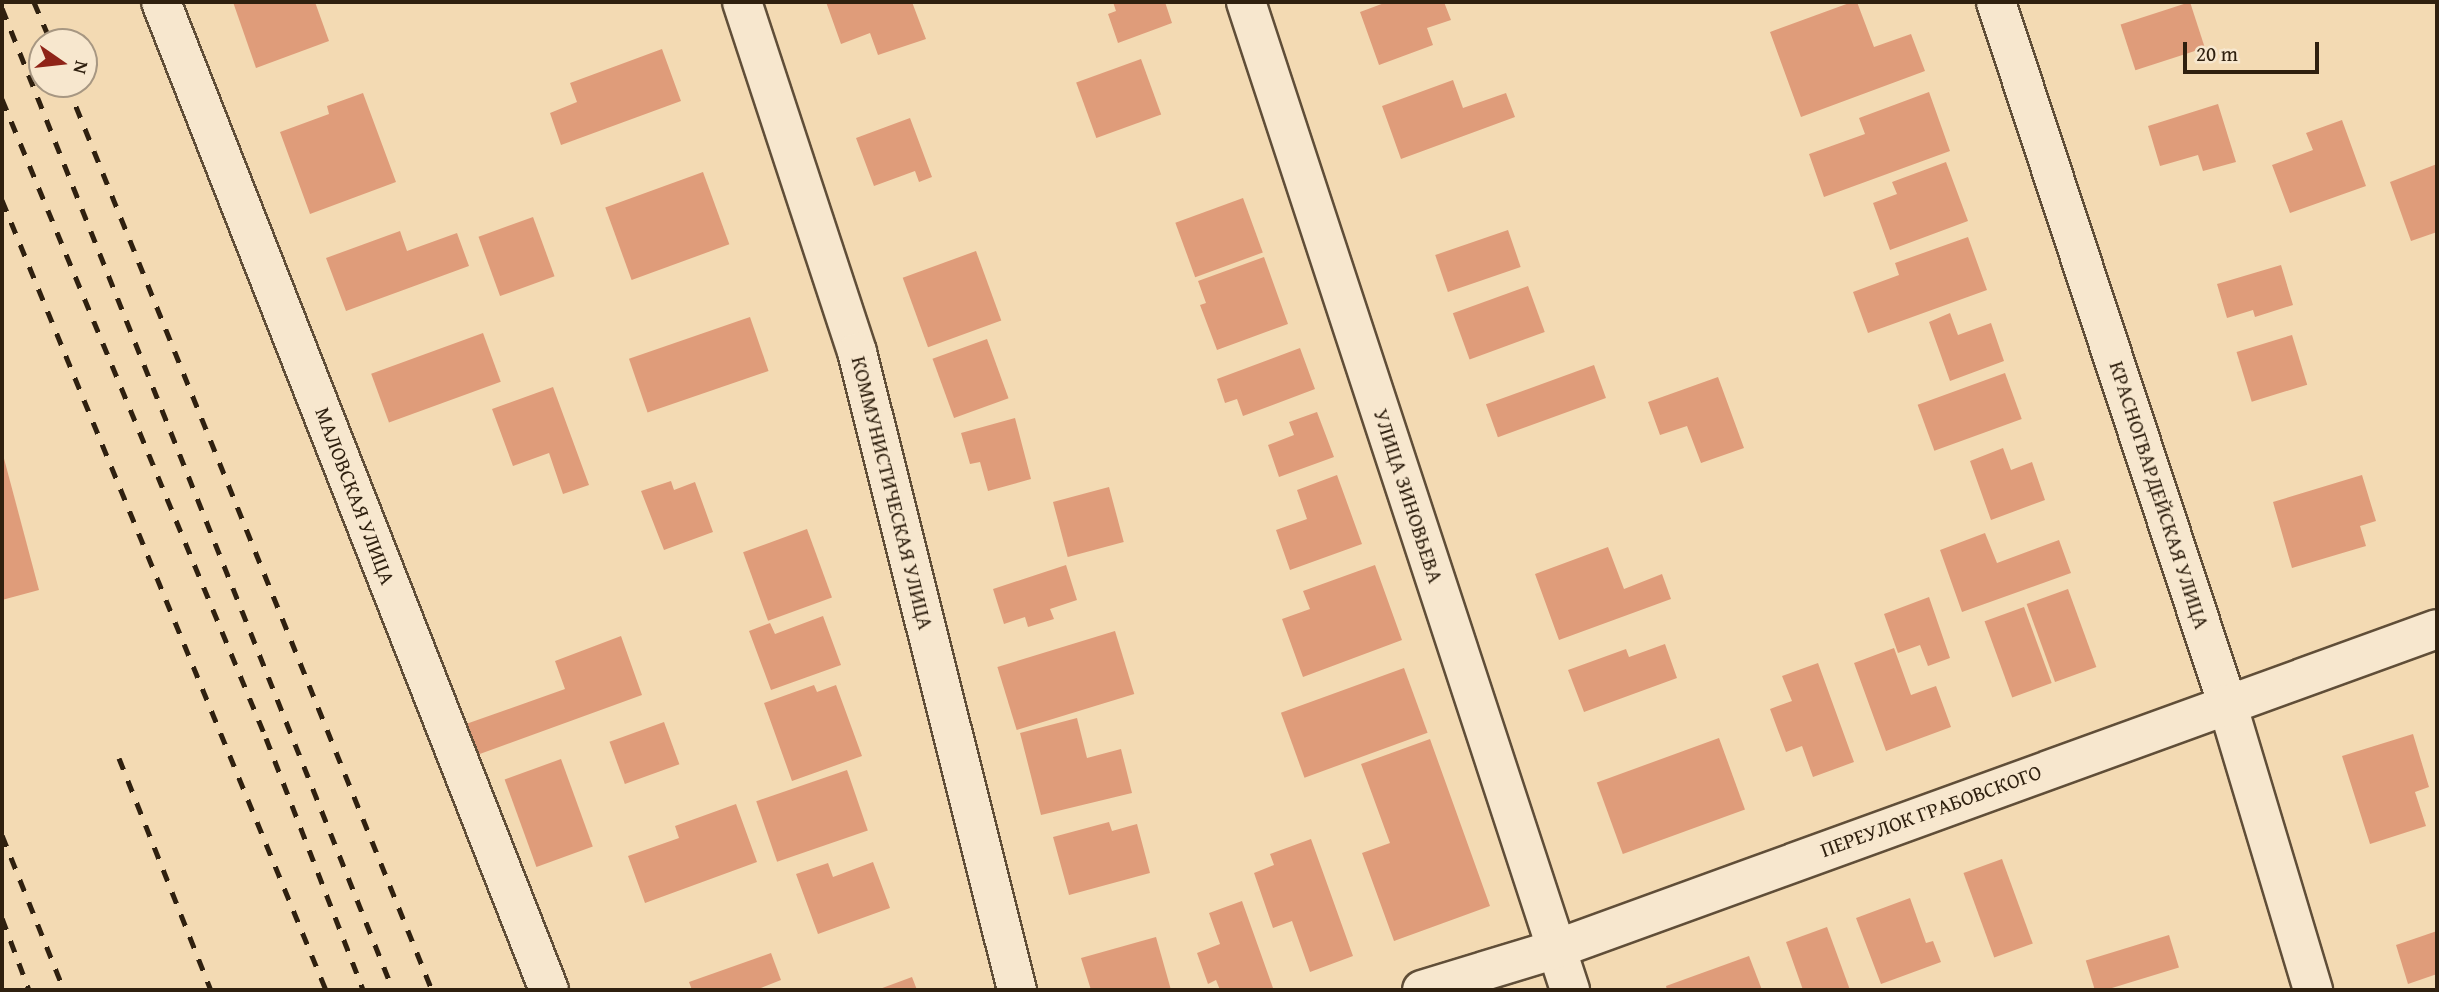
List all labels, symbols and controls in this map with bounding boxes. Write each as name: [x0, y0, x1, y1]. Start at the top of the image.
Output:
north arrow: [28, 28, 98, 98]
scale bar: [2187, 28, 2324, 72]
text: 20 m: [2196, 38, 2238, 69]
text: N: [66, 58, 97, 77]
street label: КОММУНИСТИЧЕСКАЯ УЛИЦА: [846, 354, 938, 632]
street label: КРАСНОГВАРДЕЙСКАЯ УЛИЦА: [2104, 358, 2214, 632]
street label: МАЛОВСКАЯ УЛИЦА: [310, 404, 400, 588]
street label: УЛИЦА ЗИНОВЬЕВА: [1368, 406, 1448, 586]
street label: ПЕРЕУЛОК ГРАБОВСКОГО: [1817, 759, 2045, 863]

